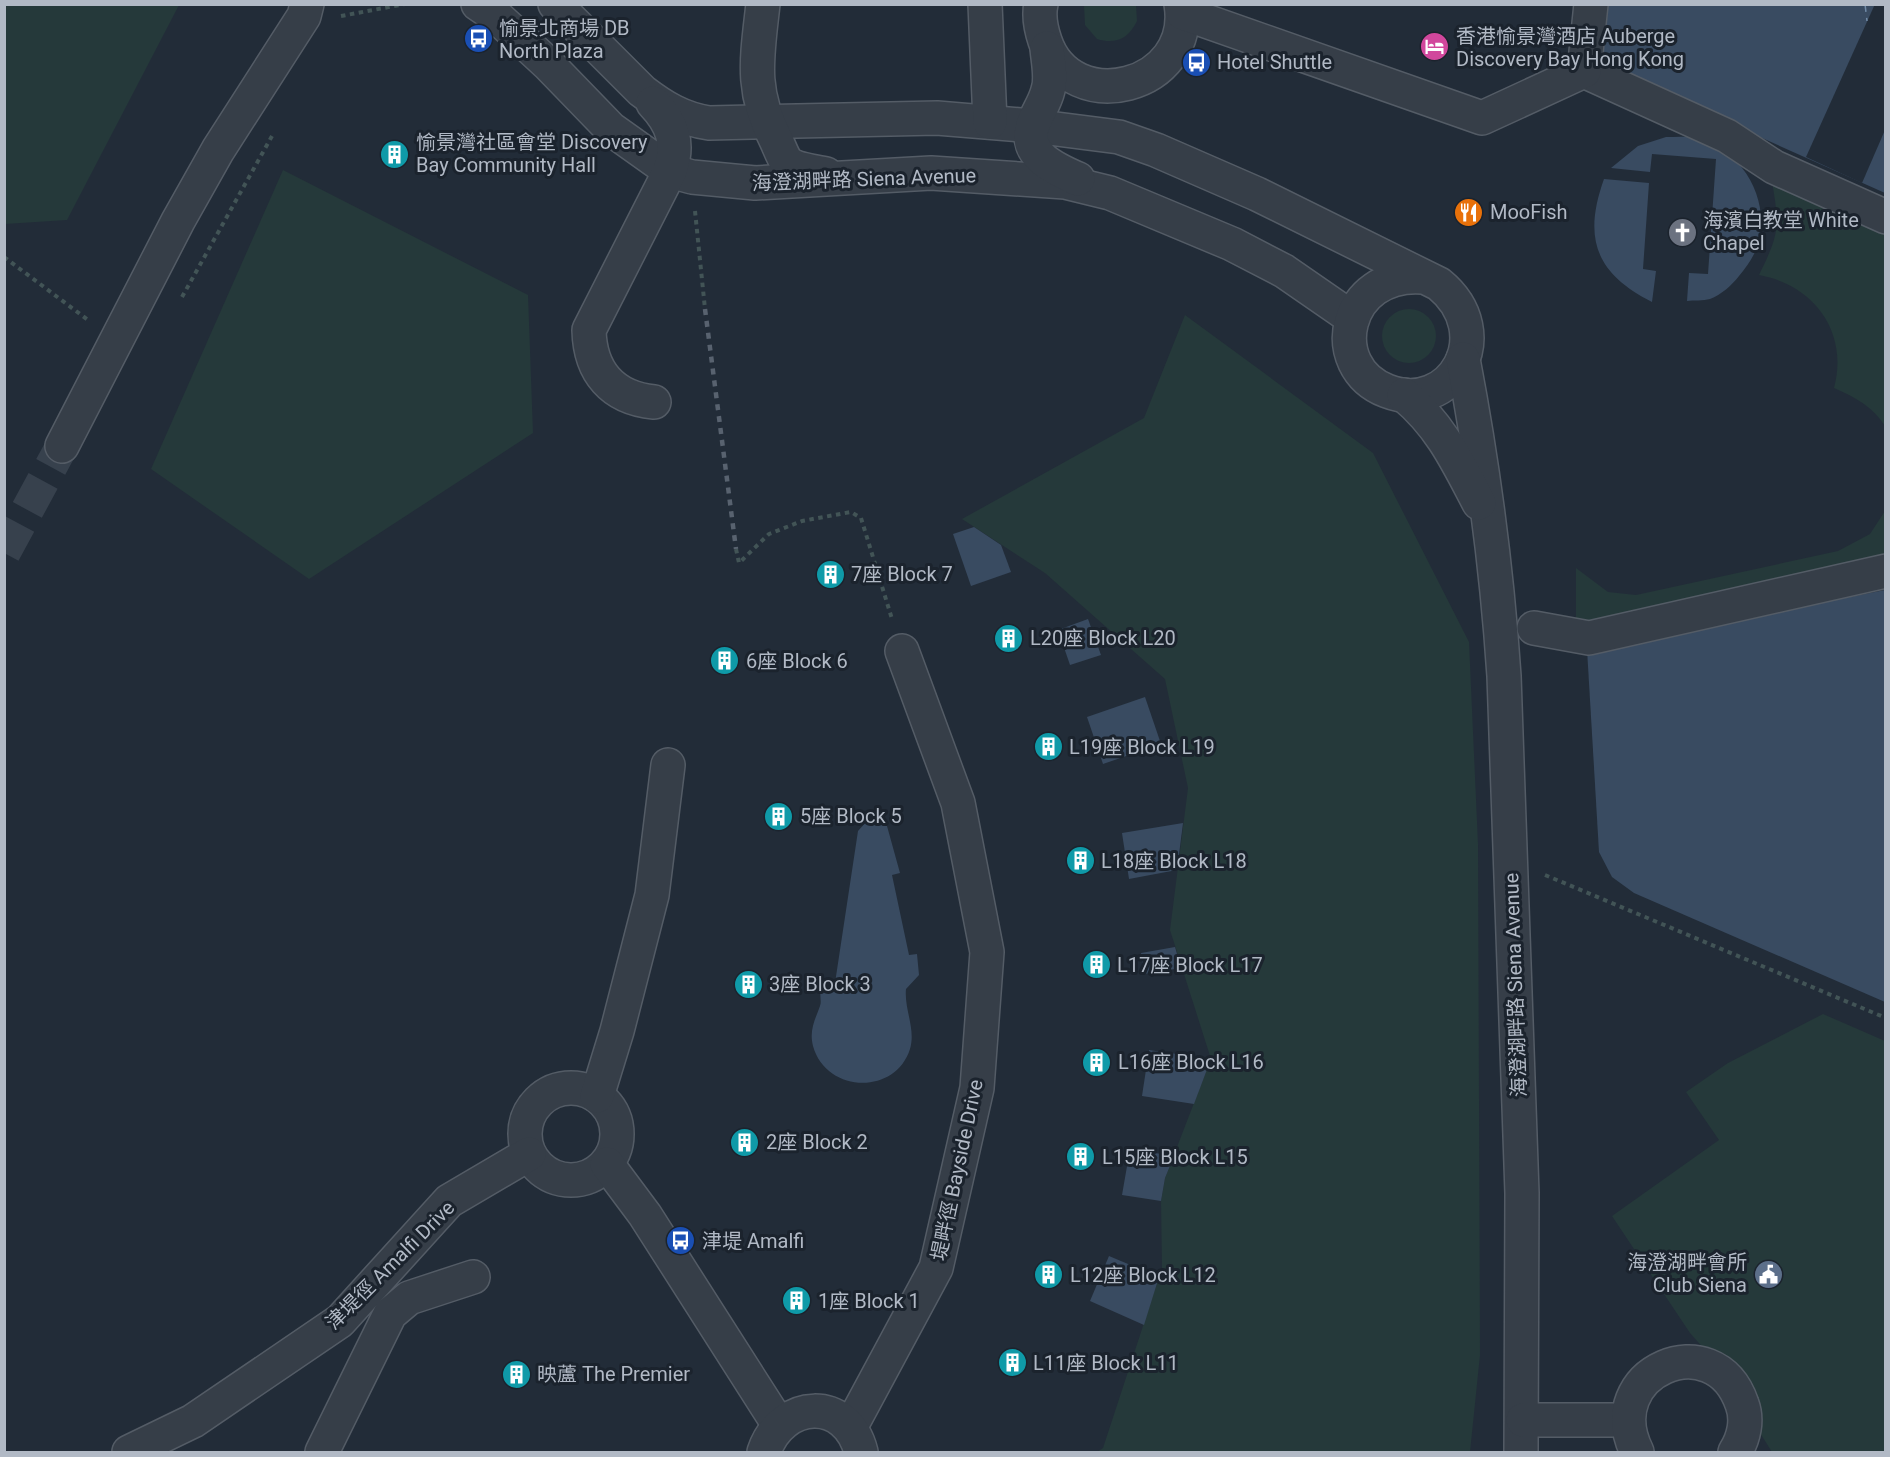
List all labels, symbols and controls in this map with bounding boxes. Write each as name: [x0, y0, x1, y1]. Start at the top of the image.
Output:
place label: 愉景北商場 DB North Plaza: [499, 16, 630, 63]
bus stop icon: 愉景北商場 DB North Plaza: [462, 23, 494, 55]
place label: 香港愉景灣酒店 Auberge Discovery Bay Hong Kong: [1456, 24, 1684, 71]
hotel icon: 香港愉景灣酒店 Auberge Discovery Bay Hong Kong: [1419, 31, 1451, 63]
bus stop icon: Hotel Shuttle: [1180, 46, 1212, 78]
place label: Hotel Shuttle: [1217, 50, 1332, 74]
place label: 愉景灣社區會堂 Discovery Bay Community Hall: [416, 130, 648, 177]
building icon: 愉景灣社區會堂 Discovery Bay Community Hall: [379, 138, 411, 170]
street label: 海澄湖畔路 Siena Avenue: [751, 163, 977, 195]
restaurant icon: MooFish: [1453, 196, 1485, 228]
place label: MooFish: [1490, 200, 1568, 224]
place label: 海濱白教堂 White Chapel: [1703, 208, 1859, 255]
church icon: 海濱白教堂 White Chapel: [1666, 216, 1698, 248]
building icon: 7座 Block 7: [814, 558, 846, 590]
place label: 7座 Block 7: [851, 562, 953, 586]
building icon: L20座 Block L20: [993, 622, 1025, 654]
place label: L20座 Block L20: [1030, 626, 1176, 650]
building icon: 6座 Block 6: [709, 645, 741, 677]
place label: 6座 Block 6: [746, 649, 848, 673]
building icon: L19座 Block L19: [1032, 731, 1064, 763]
place label: L19座 Block L19: [1069, 735, 1215, 759]
building icon: 5座 Block 5: [763, 800, 795, 832]
place label: 5座 Block 5: [800, 804, 902, 828]
building icon: L18座 Block L18: [1064, 845, 1096, 877]
place label: L18座 Block L18: [1101, 849, 1247, 873]
street label: 海澄湖畔路 Siena Avenue: [1499, 872, 1531, 1098]
building icon: L17座 Block L17: [1080, 949, 1112, 981]
place label: L17座 Block L17: [1117, 953, 1263, 977]
building icon: 3座 Block 3: [732, 968, 764, 1000]
place label: 3座 Block 3: [769, 972, 871, 996]
building icon: L16座 Block L16: [1081, 1046, 1113, 1078]
place label: L16座 Block L16: [1118, 1050, 1264, 1074]
street label: 堤畔徑 Bayside Drive: [926, 1077, 988, 1263]
building icon: 2座 Block 2: [729, 1126, 761, 1158]
place label: 2座 Block 2: [766, 1130, 868, 1154]
building icon: L15座 Block L15: [1065, 1141, 1097, 1173]
place label: L15座 Block L15: [1102, 1145, 1248, 1169]
street label: 津堤徑 Amalfi Drive: [321, 1196, 459, 1334]
bus stop icon: 津堤 Amalfi: [665, 1225, 697, 1257]
place label: 津堤 Amalfi: [702, 1229, 804, 1253]
place label: 海澄湖畔會所 Club Siena: [1627, 1250, 1747, 1297]
public building icon: 海澄湖畔會所 Club Siena: [1752, 1258, 1784, 1290]
building icon: L12座 Block L12: [1033, 1259, 1065, 1291]
place label: L12座 Block L12: [1070, 1263, 1216, 1287]
building icon: 1座 Block 1: [781, 1285, 813, 1317]
place label: 1座 Block 1: [818, 1289, 920, 1313]
building icon: L11座 Block L11: [996, 1347, 1028, 1379]
place label: L11座 Block L11: [1033, 1351, 1179, 1375]
building icon: 映蘆 The Premier: [500, 1358, 532, 1390]
place label: 映蘆 The Premier: [537, 1362, 690, 1386]

